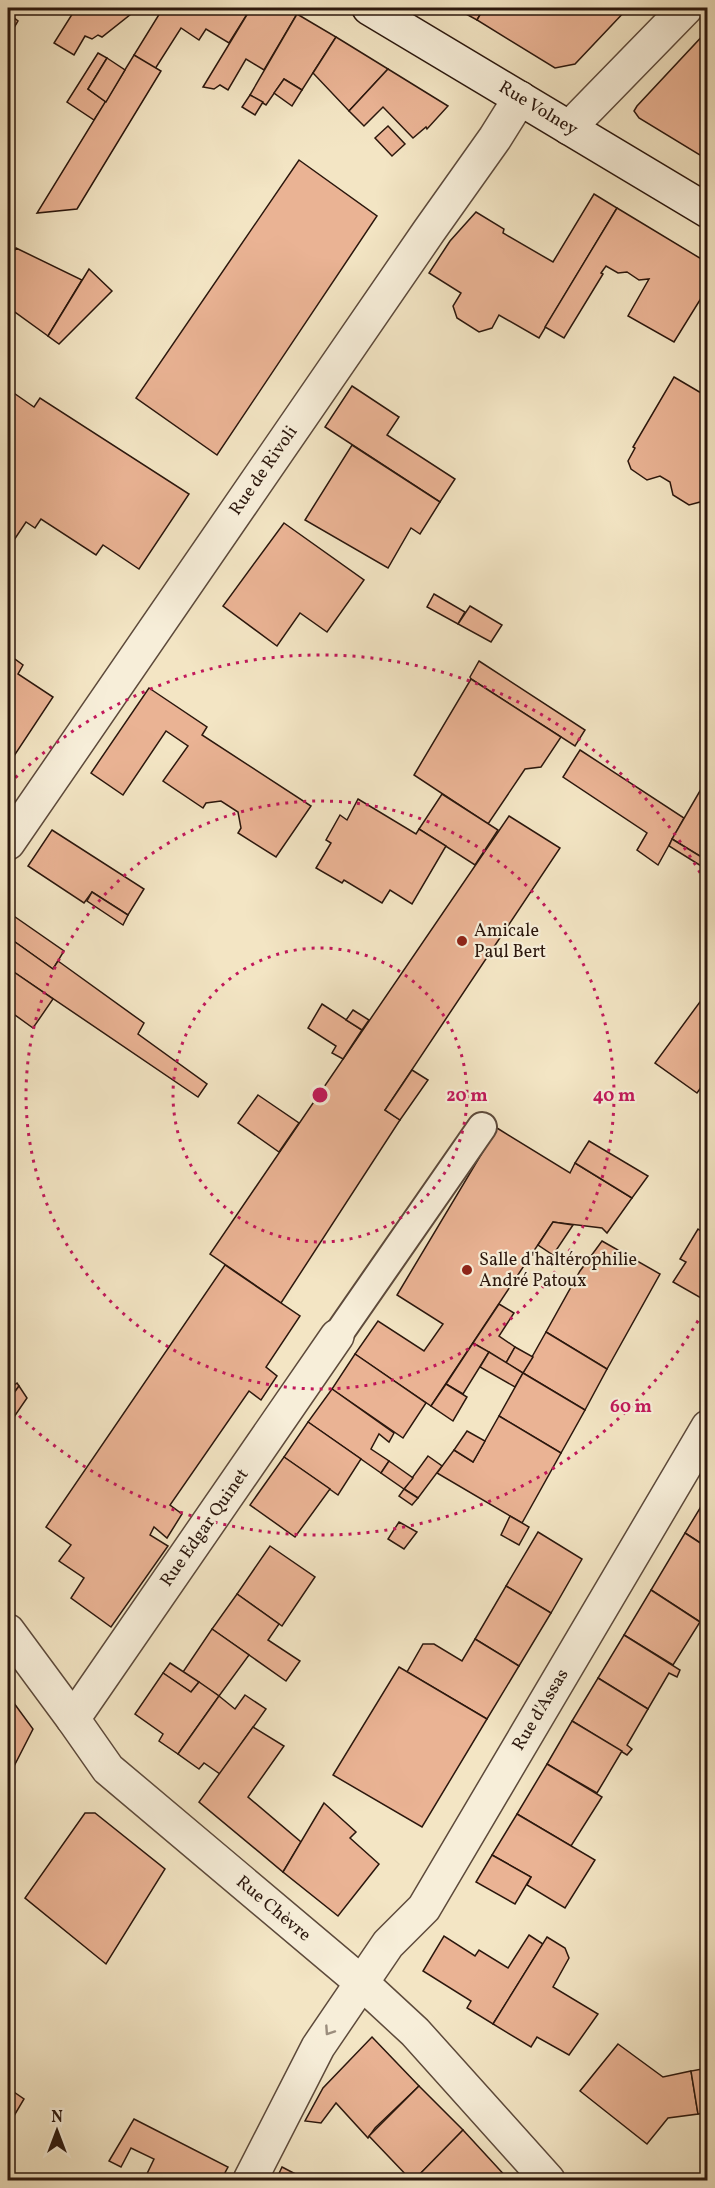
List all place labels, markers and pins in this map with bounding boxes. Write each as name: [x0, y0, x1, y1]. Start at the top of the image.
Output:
place label: Amicale Paul Bert: [474, 919, 546, 965]
marker: Amicale Paul Bert: [455, 934, 469, 948]
centre of rings: [310, 1085, 330, 1105]
place label: Salle d'haltérophilie André Patoux: [479, 1248, 637, 1294]
marker: Salle d'haltérophilie André Patoux: [460, 1263, 474, 1277]

